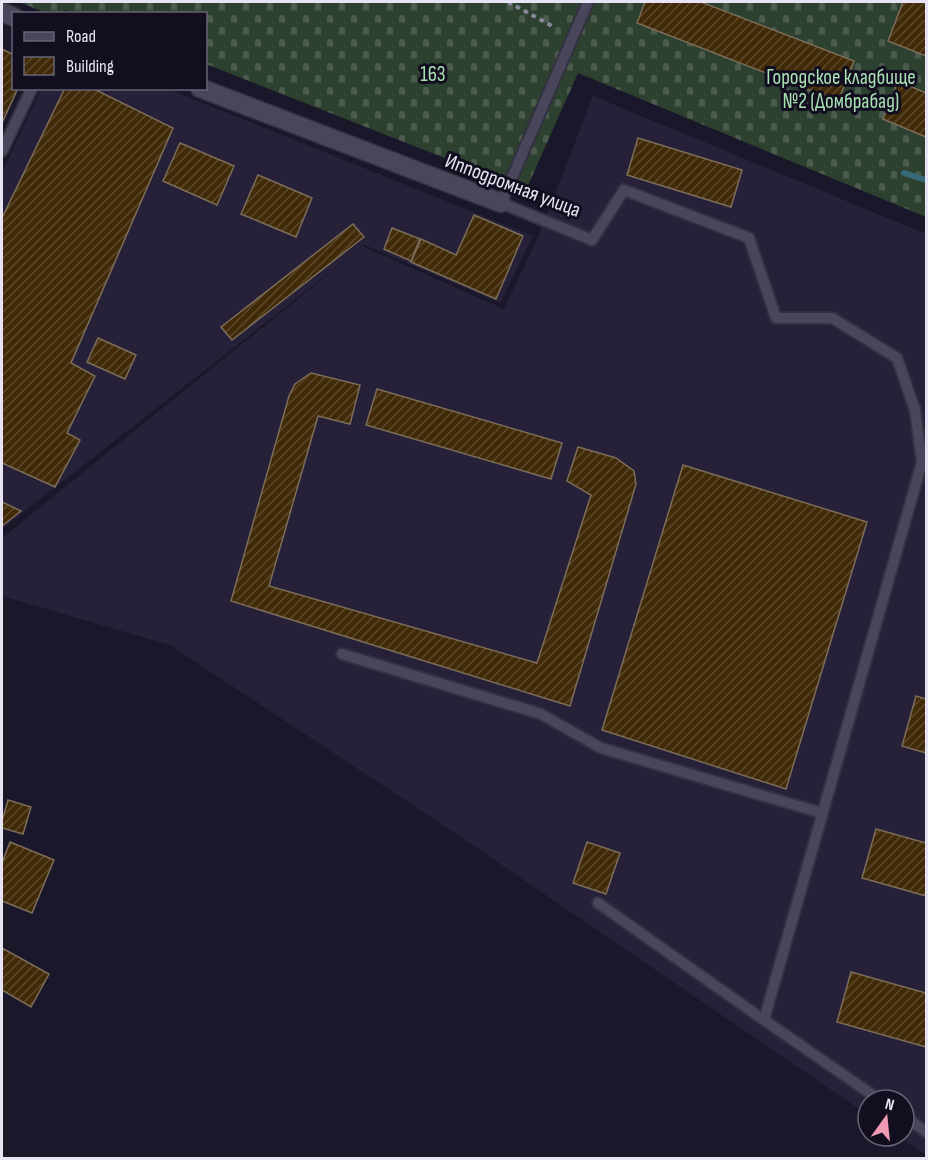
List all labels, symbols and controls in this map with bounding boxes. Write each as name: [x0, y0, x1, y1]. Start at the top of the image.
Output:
legend: [12, 12, 207, 90]
text: Road: [66, 26, 96, 47]
text: Building: [66, 56, 114, 77]
park label: 163: [420, 62, 446, 87]
park label: Городское кладбище №2 (Домбрабад): [766, 65, 916, 114]
street label: Ипподромная улица: [442, 148, 584, 223]
north arrow: [856, 1088, 916, 1148]
text: N: [883, 1095, 896, 1115]

